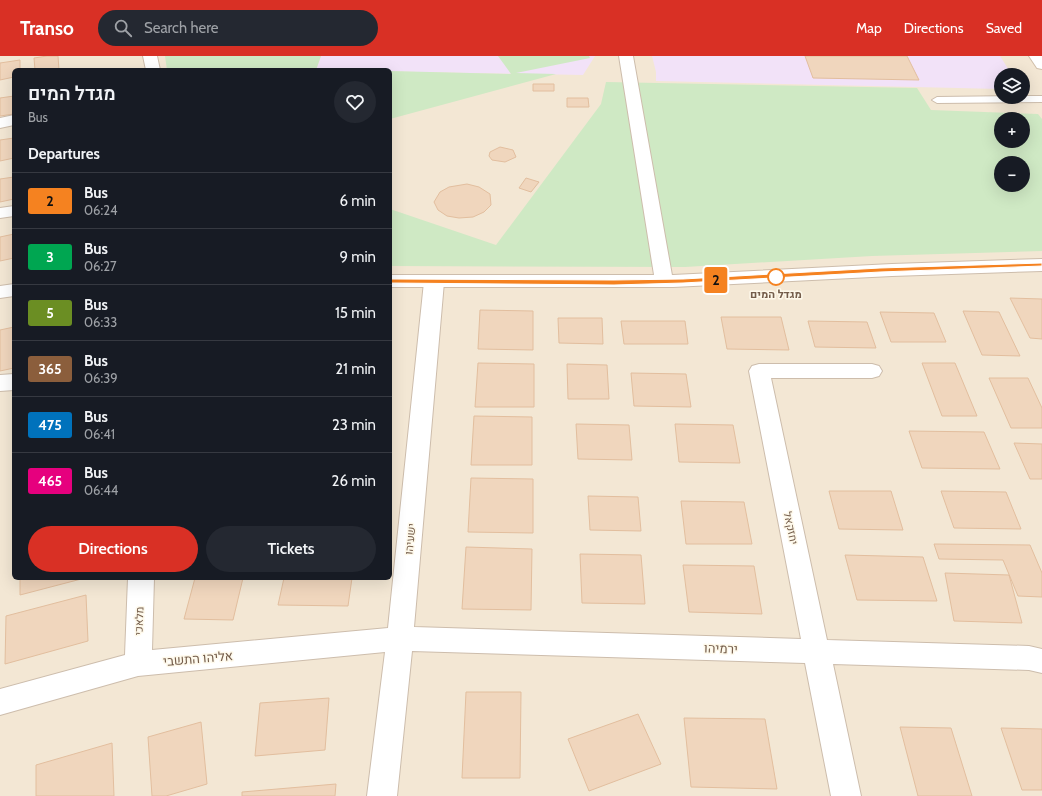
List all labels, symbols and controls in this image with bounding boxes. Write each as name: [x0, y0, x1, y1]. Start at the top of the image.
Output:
search box: [98, 10, 378, 46]
text: Transo: [20, 17, 74, 40]
icon: search: [112, 17, 134, 39]
text: Search here: [144, 19, 218, 37]
text: Map: [856, 19, 882, 37]
text: Directions: [904, 19, 964, 37]
text: Saved: [986, 19, 1022, 37]
map controls: [994, 68, 1030, 192]
button: layers: [994, 68, 1030, 104]
button: heart: [334, 81, 376, 123]
text: מגדל המים: [28, 82, 116, 105]
text: Bus: [28, 109, 48, 125]
button: +: [994, 112, 1030, 148]
text: Departures: [28, 145, 100, 163]
button: −: [994, 156, 1030, 192]
text: Bus: [84, 184, 108, 202]
text: 2: [46, 192, 54, 210]
text: 6 min: [339, 192, 376, 210]
text: 06:24: [84, 202, 118, 218]
text: Bus: [84, 240, 108, 258]
text: 3: [46, 248, 54, 266]
text: 9 min: [339, 248, 376, 266]
text: 06:27: [84, 258, 117, 274]
line badge: 2: [703, 267, 729, 293]
marker: מגדל המים: [767, 268, 785, 286]
text: 2: [712, 271, 720, 289]
place label: מגדל המים: [750, 287, 802, 301]
text: Bus: [84, 296, 108, 314]
text: 5: [46, 304, 54, 322]
text: 15 min: [335, 304, 376, 322]
text: 06:33: [84, 314, 117, 330]
text: Bus: [84, 352, 108, 370]
text: 365: [39, 360, 61, 378]
text: 21 min: [335, 360, 376, 378]
text: 06:39: [84, 370, 118, 386]
text: Bus: [84, 408, 108, 426]
text: 475: [38, 416, 62, 434]
text: 23 min: [332, 416, 376, 434]
text: 06:41: [84, 426, 115, 442]
text: Bus: [84, 464, 108, 482]
text: 465: [38, 472, 62, 490]
text: 26 min: [332, 472, 376, 490]
text: 06:44: [84, 482, 118, 498]
street label: יחזקאל: [781, 510, 801, 546]
street label: ישעיהו: [401, 523, 419, 555]
button: Directions: [28, 526, 198, 572]
button: Tickets: [206, 526, 376, 572]
street label: מלאכי: [131, 606, 147, 636]
street label: ירמיהו: [704, 639, 738, 657]
street label: אליהו התשבי: [162, 647, 234, 669]

